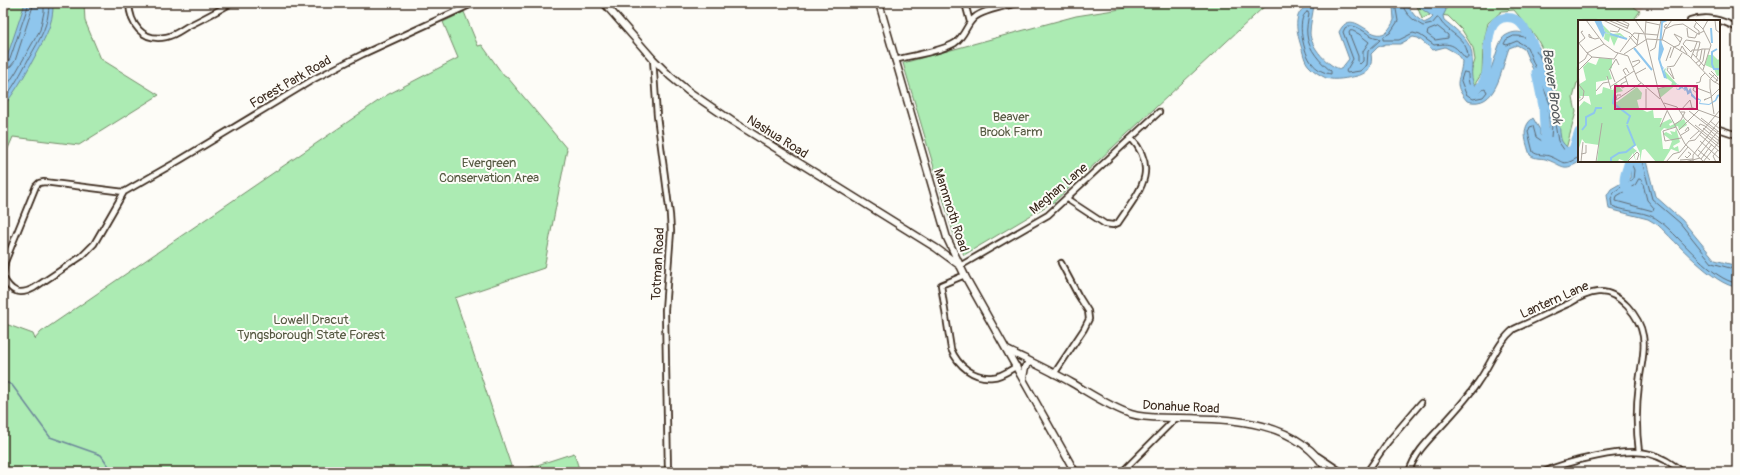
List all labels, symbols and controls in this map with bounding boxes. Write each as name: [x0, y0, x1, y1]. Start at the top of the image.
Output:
inset map: [1578, 20, 1720, 162]
water label: Beaver Brook: [1539, 47, 1566, 126]
street label: Forest Park Road: [247, 52, 334, 112]
park label: Beaver Brook Farm: [979, 109, 1043, 140]
street label: Nashua Road: [744, 112, 811, 162]
park label: Evergreen Conservation Area: [439, 155, 539, 186]
street label: Meghan Lane: [1026, 159, 1091, 218]
street label: Mammoth Road: [930, 167, 972, 254]
street label: Totman Road: [648, 227, 668, 301]
street label: Lantern Lane: [1518, 277, 1592, 322]
park label: Lowell Dracut Tyngsborough State Forest: [237, 312, 386, 343]
street label: Donahue Road: [1142, 397, 1220, 417]

